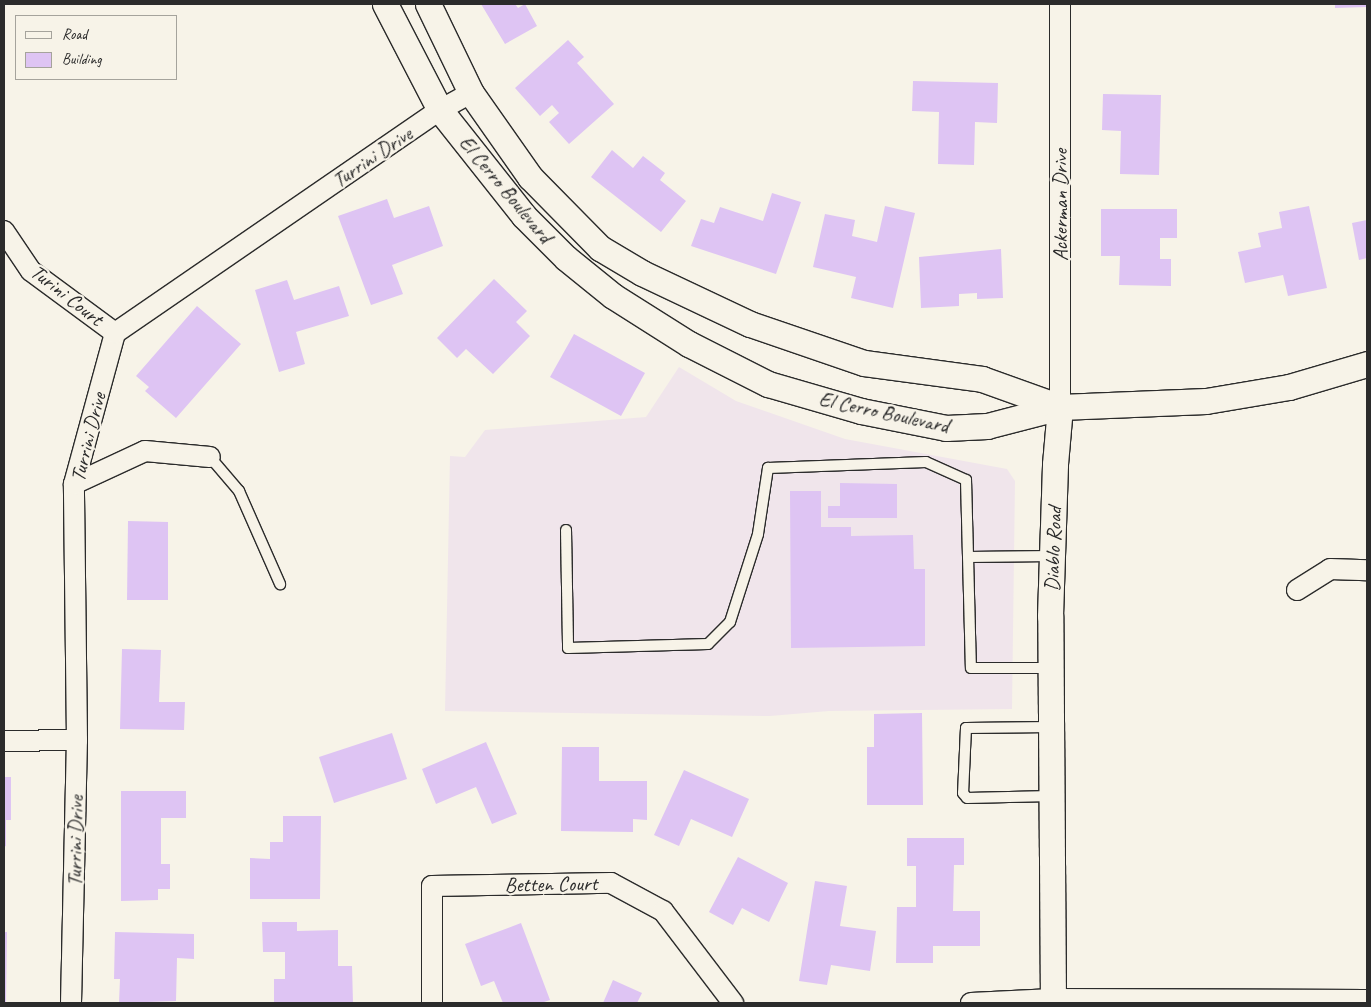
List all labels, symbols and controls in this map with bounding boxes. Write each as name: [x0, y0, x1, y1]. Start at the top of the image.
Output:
legend: [15, 15, 178, 80]
text: Road: [62, 25, 87, 44]
text: Building: [62, 50, 101, 69]
street label: Turrini Drive: [327, 121, 417, 193]
street label: El Cerro Boulevard: [454, 130, 558, 248]
street label: Ackerman Drive: [1047, 149, 1073, 261]
street label: Turini Court: [26, 259, 108, 331]
street label: El Cerro Boulevard: [817, 386, 951, 438]
street label: Turrini Drive: [65, 390, 111, 484]
street label: Diablo Road: [1039, 506, 1067, 592]
street label: Turrini Drive: [62, 795, 88, 887]
street label: Betten Court: [504, 871, 598, 897]

